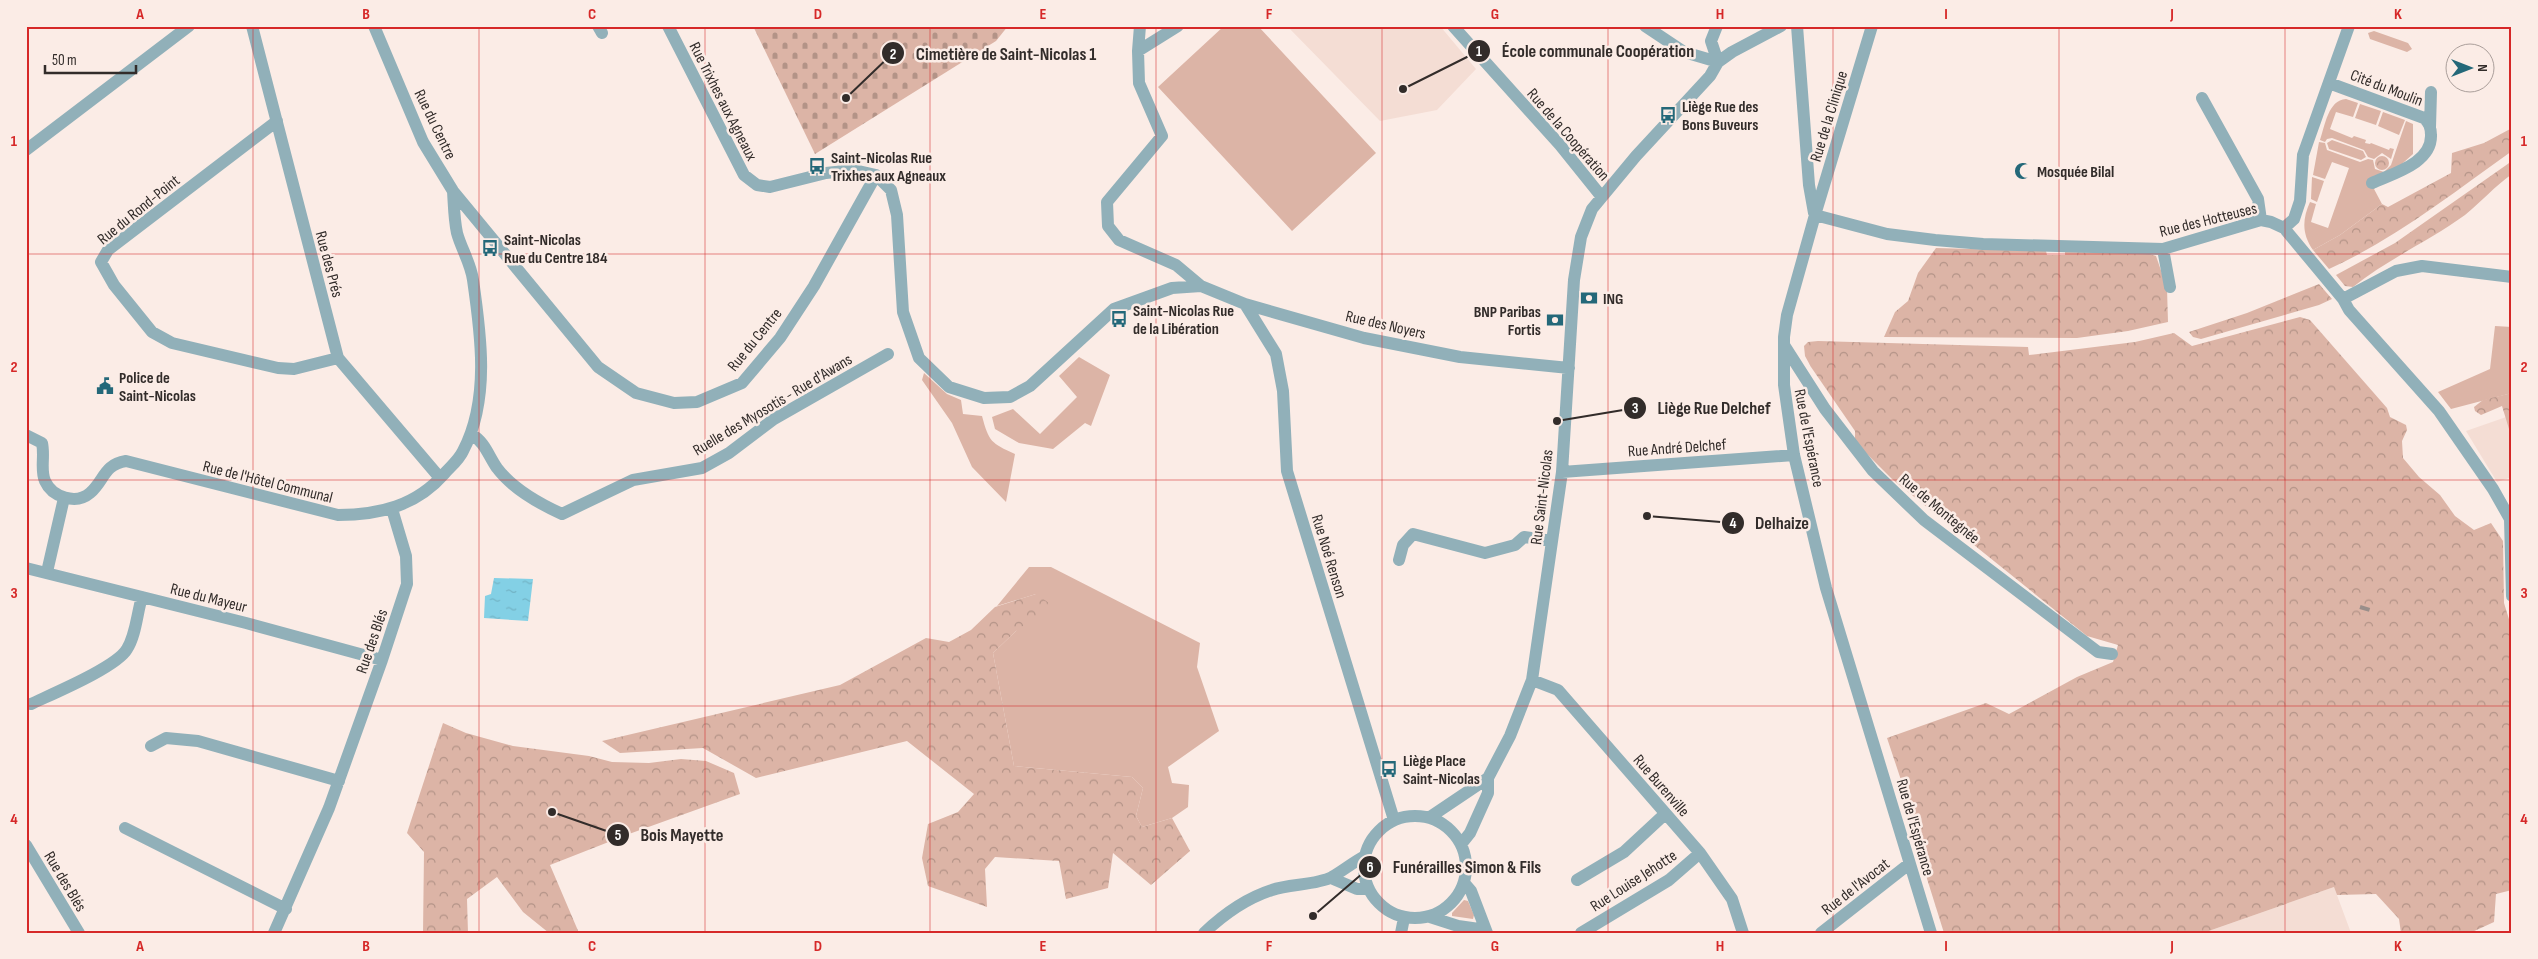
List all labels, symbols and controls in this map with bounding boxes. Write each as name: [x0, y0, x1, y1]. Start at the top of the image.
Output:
text: A: [135, 5, 144, 24]
text: B: [362, 5, 370, 24]
text: C: [588, 5, 596, 24]
text: D: [814, 5, 822, 24]
text: E: [1040, 5, 1047, 24]
text: F: [1266, 5, 1273, 24]
text: G: [1491, 5, 1499, 24]
text: H: [1716, 5, 1724, 24]
text: I: [1944, 5, 1948, 24]
text: J: [2169, 5, 2174, 24]
text: K: [2394, 5, 2402, 24]
callout: École communale Coopération: [1466, 35, 1704, 68]
callout: Cimetière de Saint-Nicolas 1: [881, 37, 1106, 70]
street label: Rue Trixhes aux Agneaux: [685, 39, 761, 164]
text: École communale Coopération: [1502, 41, 1694, 62]
scale bar: [45, 42, 136, 74]
text: 1: [1476, 42, 1482, 61]
north arrow: [2446, 42, 2496, 92]
text: Cimetière de Saint-Nicolas 1: [916, 44, 1096, 65]
text: 2: [890, 45, 896, 64]
text: 50 m: [52, 51, 77, 70]
text: N: [2474, 64, 2491, 72]
street label: Cité du Moulin: [2347, 66, 2426, 111]
street label: Rue de la Clinique: [1807, 69, 1852, 164]
street label: Rue de la Coopération: [1523, 85, 1613, 185]
street label: Rue du Centre: [410, 87, 460, 163]
place label: Liège Rue des Bons Buveurs: [1682, 98, 1758, 135]
bus stop icon: Liège Rue des Bons Buveurs: [1658, 105, 1678, 125]
text: 1: [11, 132, 18, 151]
text: 1: [2521, 132, 2528, 151]
place label: Saint-Nicolas Rue Trixhes aux Agneaux: [831, 149, 946, 186]
bus stop icon: Saint-Nicolas Rue Trixhes aux Agneaux: [807, 156, 827, 176]
mosque icon: Mosquée Bilal: [2013, 161, 2033, 181]
place label: Mosquée Bilal: [2037, 163, 2114, 182]
street label: Rue du Rond-Point: [94, 171, 184, 249]
street label: Rue des Hotteuses: [2158, 199, 2259, 242]
street label: Rue des Prés: [311, 229, 347, 300]
place label: Saint-Nicolas Rue du Centre 184: [504, 231, 608, 268]
bus stop icon: Saint-Nicolas Rue du Centre 184: [480, 238, 500, 258]
bank icon: ING: [1579, 288, 1599, 308]
place label: ING: [1603, 290, 1624, 309]
place label: Saint-Nicolas Rue de la Libération: [1133, 302, 1234, 339]
place label: BNP Paribas Fortis: [1474, 303, 1541, 340]
street label: Rue du Centre: [724, 305, 786, 375]
street label: Rue des Noyers: [1344, 307, 1428, 344]
bus stop icon: Saint-Nicolas Rue de la Libération: [1109, 309, 1129, 329]
bank icon: BNP Paribas Fortis: [1545, 310, 1565, 330]
street label: Ruelle des Myosotis - Rue d'Awans: [690, 350, 856, 460]
text: 2: [10, 358, 18, 377]
text: 2: [2520, 358, 2528, 377]
place label: Police de Saint-Nicolas: [119, 369, 196, 406]
public building icon: Police de Saint-Nicolas: [95, 376, 115, 396]
street label: Rue de l'Espérance: [1790, 388, 1827, 489]
callout: Liège Rue Delchef: [1623, 391, 1781, 424]
text: Liège Rue Delchef: [1657, 398, 1771, 419]
text: 3: [1632, 399, 1639, 418]
street label: Rue André Delchef: [1627, 436, 1727, 461]
street label: Rue Saint-Nicolas: [1527, 448, 1558, 546]
street label: Rue de l'Hôtel Communal: [201, 457, 335, 508]
street label: Rue de Montegnée: [1895, 470, 1983, 548]
callout: Delhaize: [1720, 507, 1819, 540]
street label: Rue Noé Renson: [1307, 512, 1350, 601]
text: Delhaize: [1755, 513, 1809, 534]
text: 4: [1730, 514, 1737, 533]
street label: Rue du Mayeur: [168, 580, 249, 617]
text: 3: [10, 584, 18, 603]
text: 3: [2520, 584, 2528, 603]
street label: Rue des Blés: [353, 607, 392, 676]
street label: Rue Burenville: [1629, 751, 1693, 821]
place label: Liège Place Saint-Nicolas: [1403, 752, 1480, 789]
bus stop icon: Liège Place Saint-Nicolas: [1379, 759, 1399, 779]
street label: Rue de l'Espérance: [1892, 777, 1937, 878]
text: 4: [10, 810, 18, 829]
text: 4: [2520, 810, 2528, 829]
callout: Bois Mayette: [606, 819, 733, 852]
text: Bois Mayette: [641, 825, 723, 846]
text: 5: [615, 826, 622, 845]
street label: Rue Louise Jehotte: [1587, 846, 1681, 916]
street label: Rue des Blés: [39, 848, 90, 915]
callout: Funérailles Simon & Fils: [1358, 850, 1551, 883]
street label: Rue de l'Avocat: [1818, 855, 1894, 920]
text: Funérailles Simon & Fils: [1393, 857, 1541, 878]
text: 6: [1366, 858, 1374, 877]
text: A: [135, 937, 144, 956]
text: B: [362, 937, 370, 956]
text: C: [588, 937, 596, 956]
text: D: [814, 937, 822, 956]
text: E: [1040, 937, 1047, 956]
text: F: [1266, 937, 1273, 956]
text: G: [1491, 937, 1499, 956]
text: H: [1716, 937, 1724, 956]
text: I: [1944, 937, 1948, 956]
text: J: [2169, 937, 2174, 956]
text: K: [2394, 937, 2402, 956]

